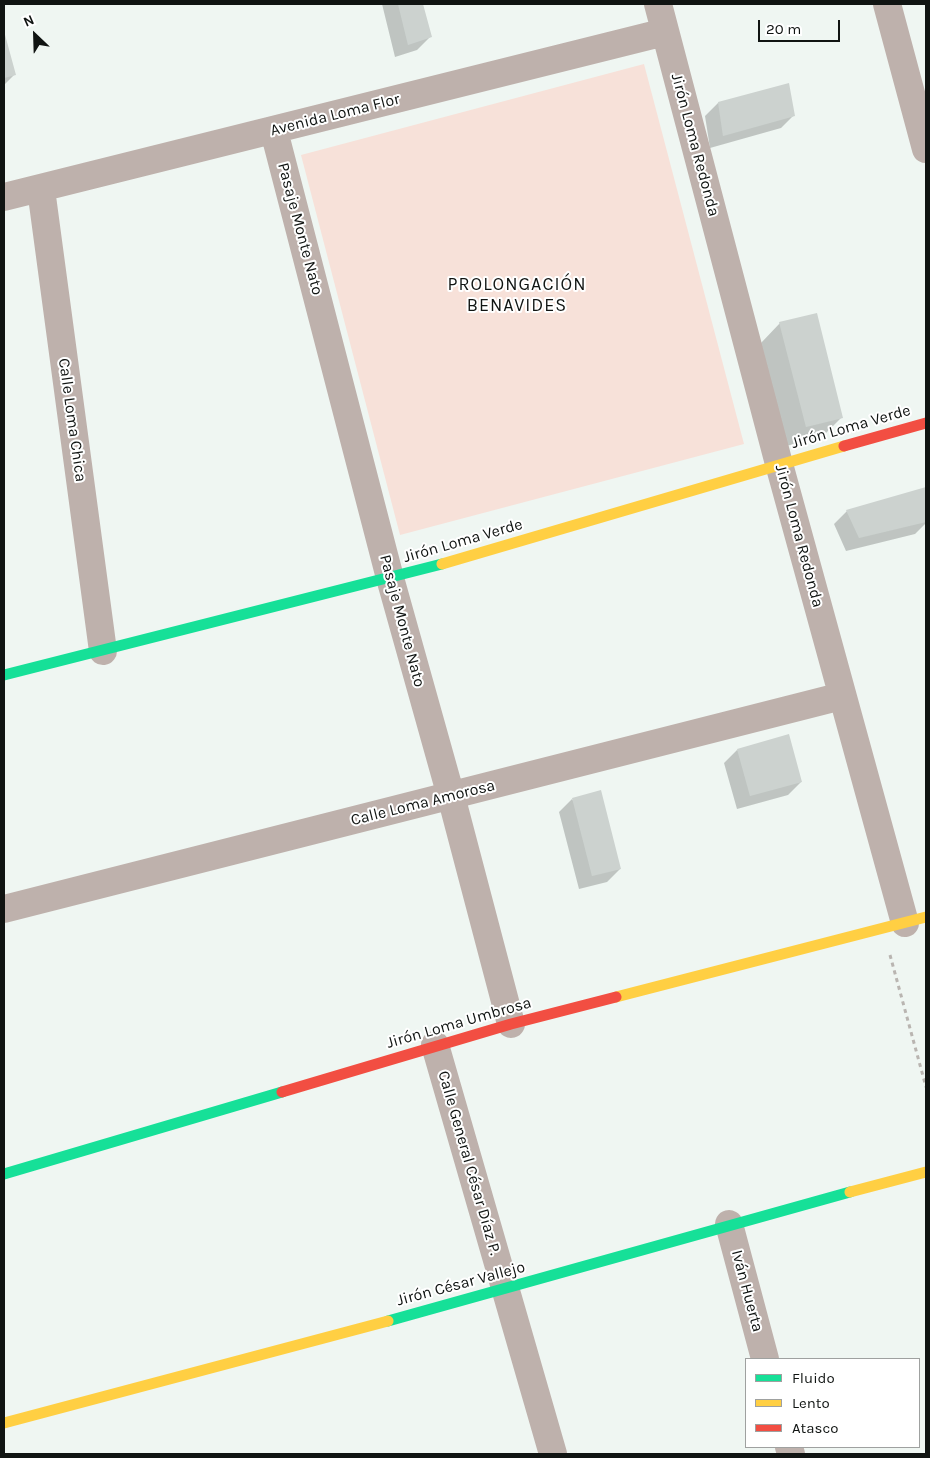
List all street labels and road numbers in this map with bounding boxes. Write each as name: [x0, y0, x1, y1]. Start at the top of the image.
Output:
street label: Jirón Loma Redonda: [667, 71, 723, 219]
street label: Avenida Loma Flor: [268, 90, 402, 140]
street label: Pasaje Monte Nato: [273, 161, 327, 297]
street label: Calle Loma Chica: [54, 357, 90, 483]
street label: Jirón Loma Verde: [789, 401, 913, 453]
street label: Jirón Loma Redonda: [771, 462, 827, 610]
street label: Jirón Loma Verde: [401, 515, 525, 567]
street label: Pasaje Monte Nato: [375, 553, 429, 689]
street label: Calle Loma Amorosa: [349, 776, 497, 830]
street label: Jirón Loma Umbrosa: [384, 993, 534, 1053]
street label: Calle General César Díaz P.: [433, 1069, 505, 1257]
street label: Iván Huerta: [727, 1248, 767, 1334]
street label: Jirón César Vallejo: [395, 1258, 527, 1310]

